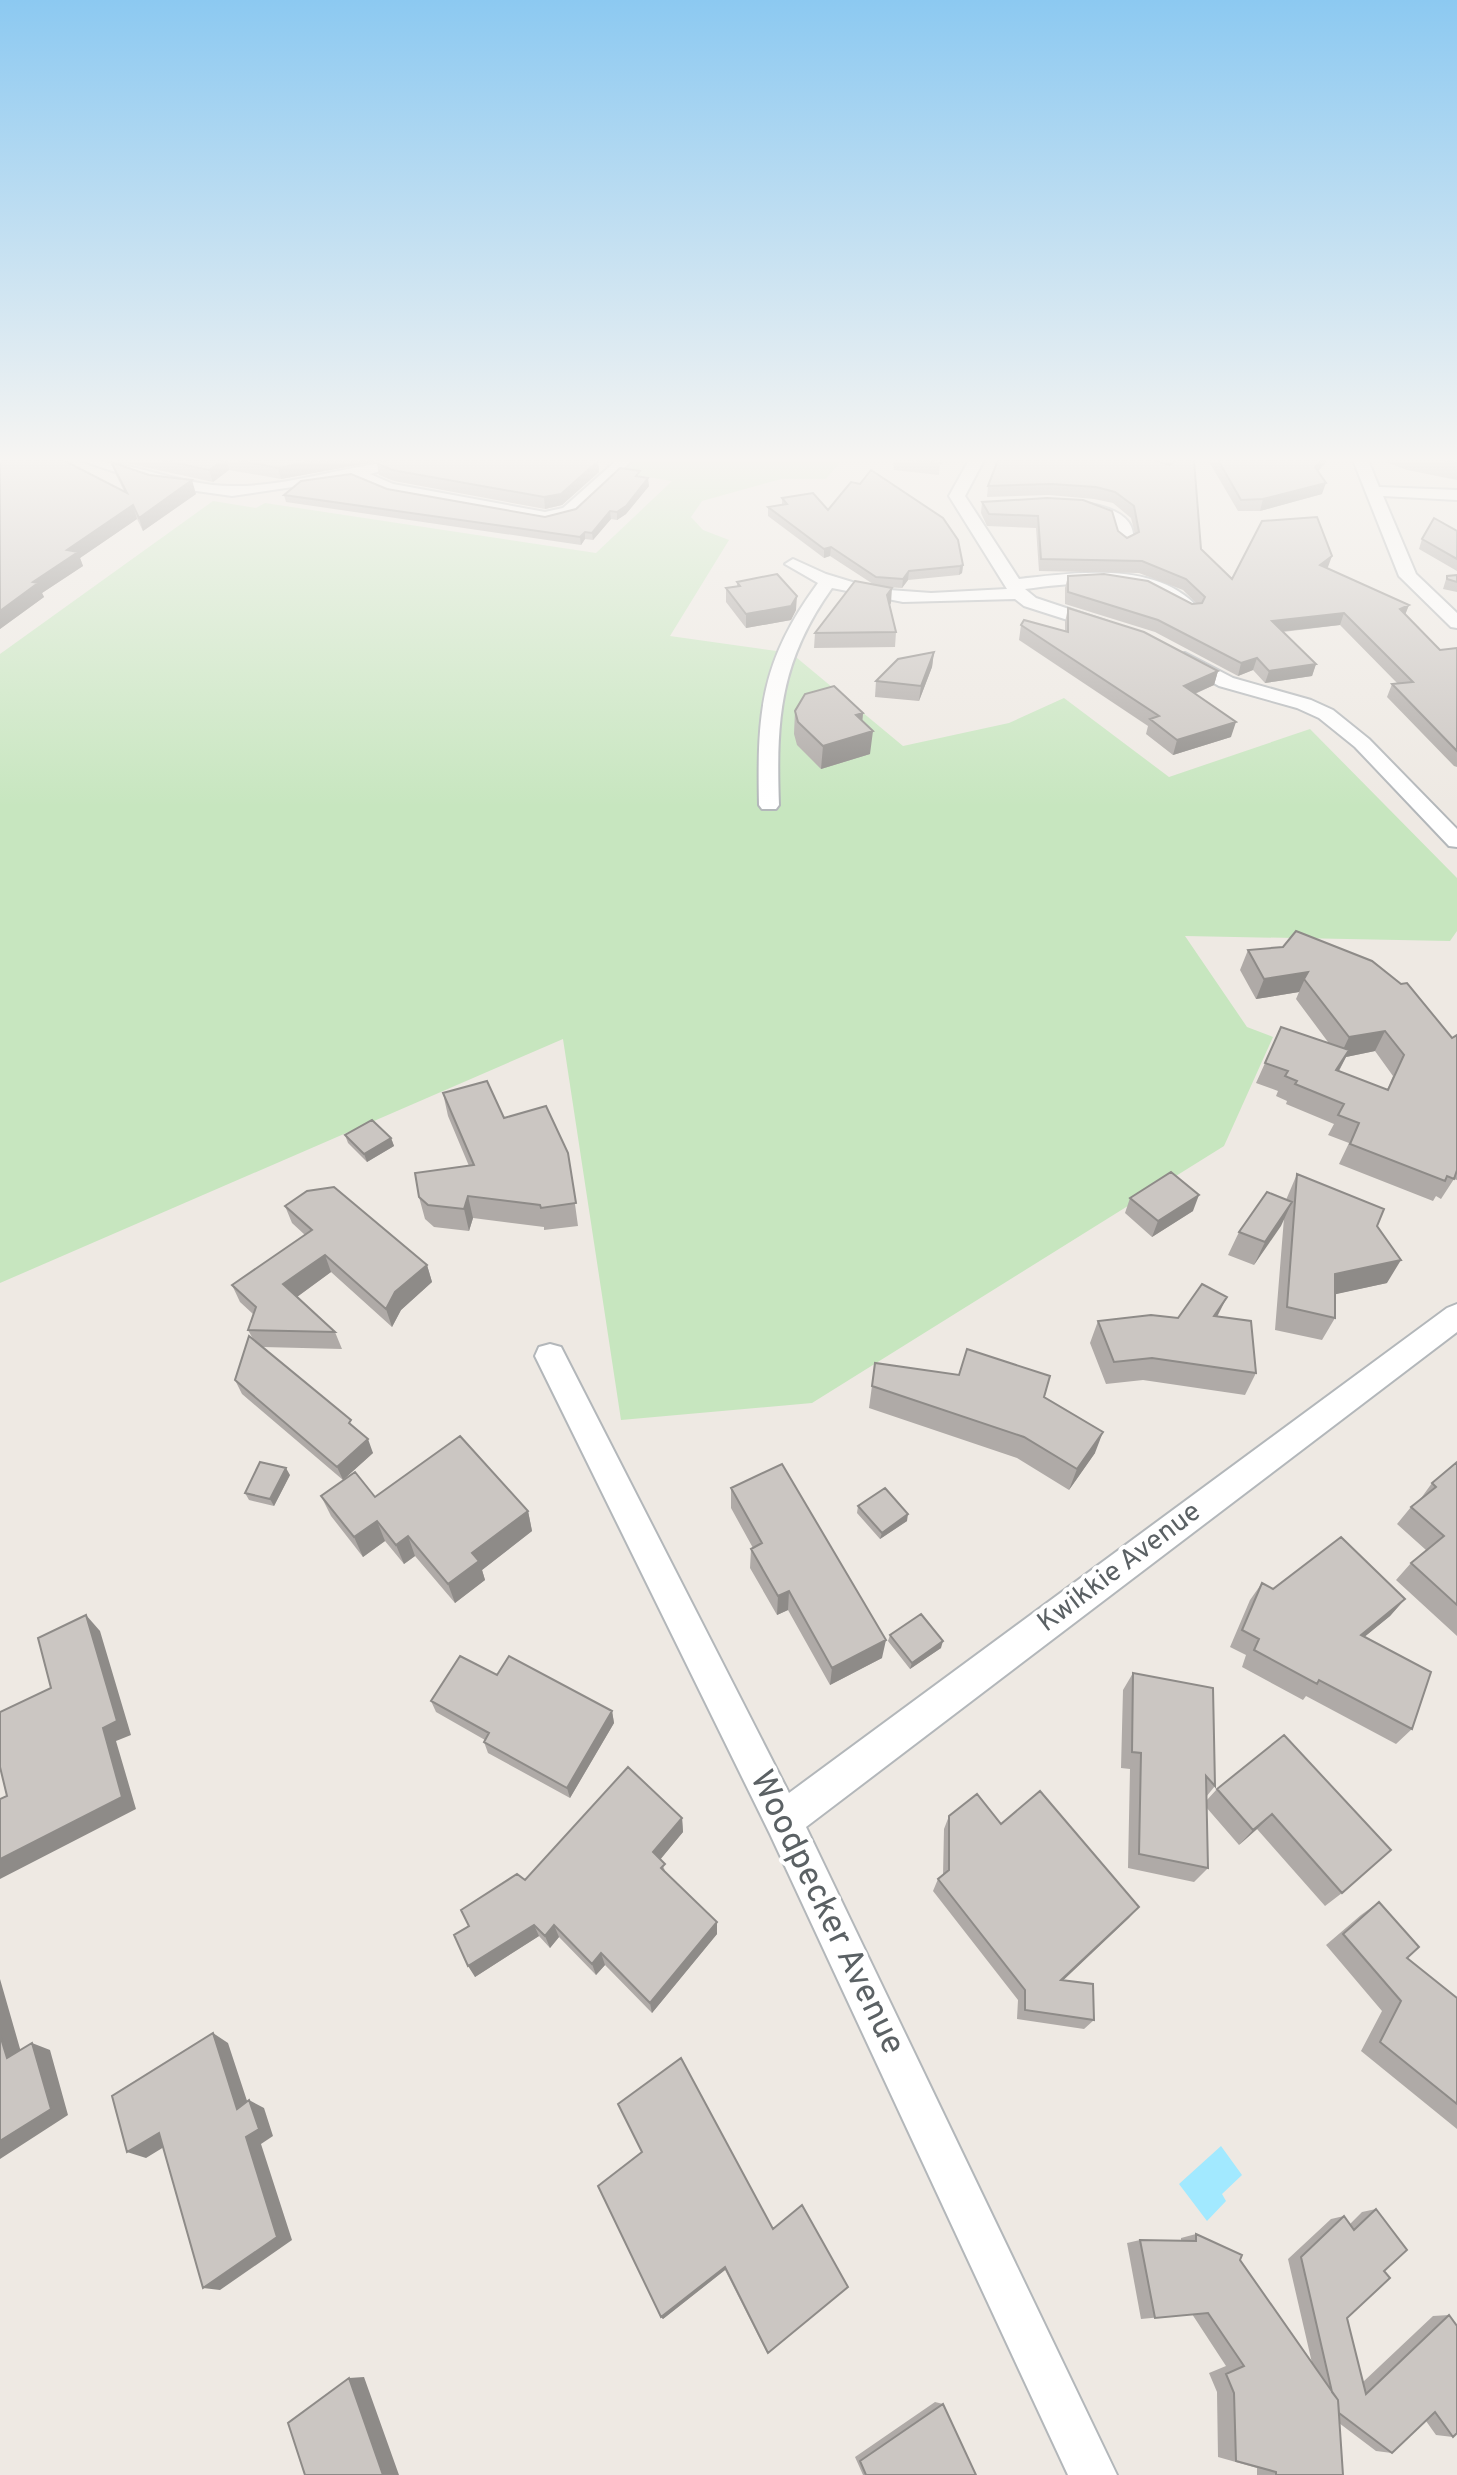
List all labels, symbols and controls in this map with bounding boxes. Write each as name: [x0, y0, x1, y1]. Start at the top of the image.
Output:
street label: Kwikkie Avenue: [1031, 1495, 1209, 1641]
street label: Woodpecker Avenue: [739, 1764, 913, 2062]

